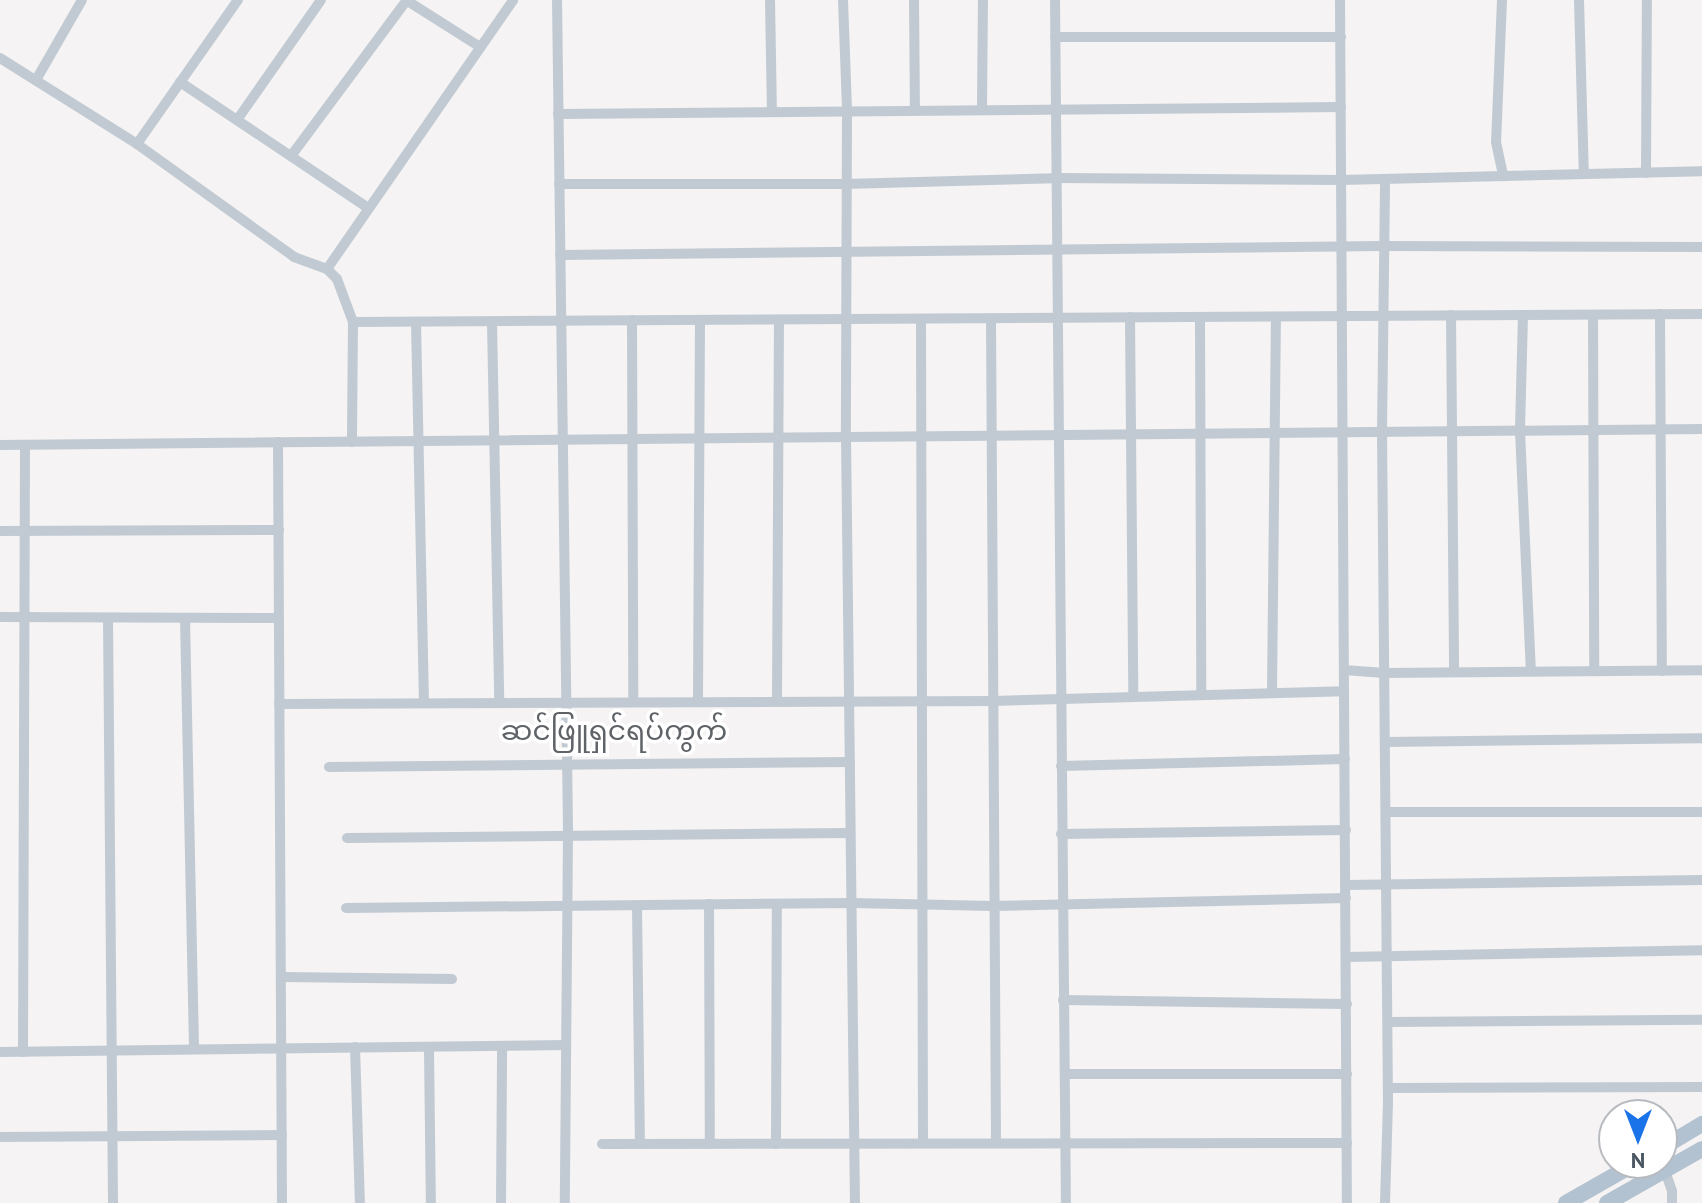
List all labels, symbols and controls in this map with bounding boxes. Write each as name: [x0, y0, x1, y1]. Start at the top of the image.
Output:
district label: ဆင်ဖြူရှင်ရပ်ကွက်: [501, 713, 727, 747]
north arrow: [1598, 1099, 1678, 1179]
text: N: [1631, 1147, 1645, 1175]

